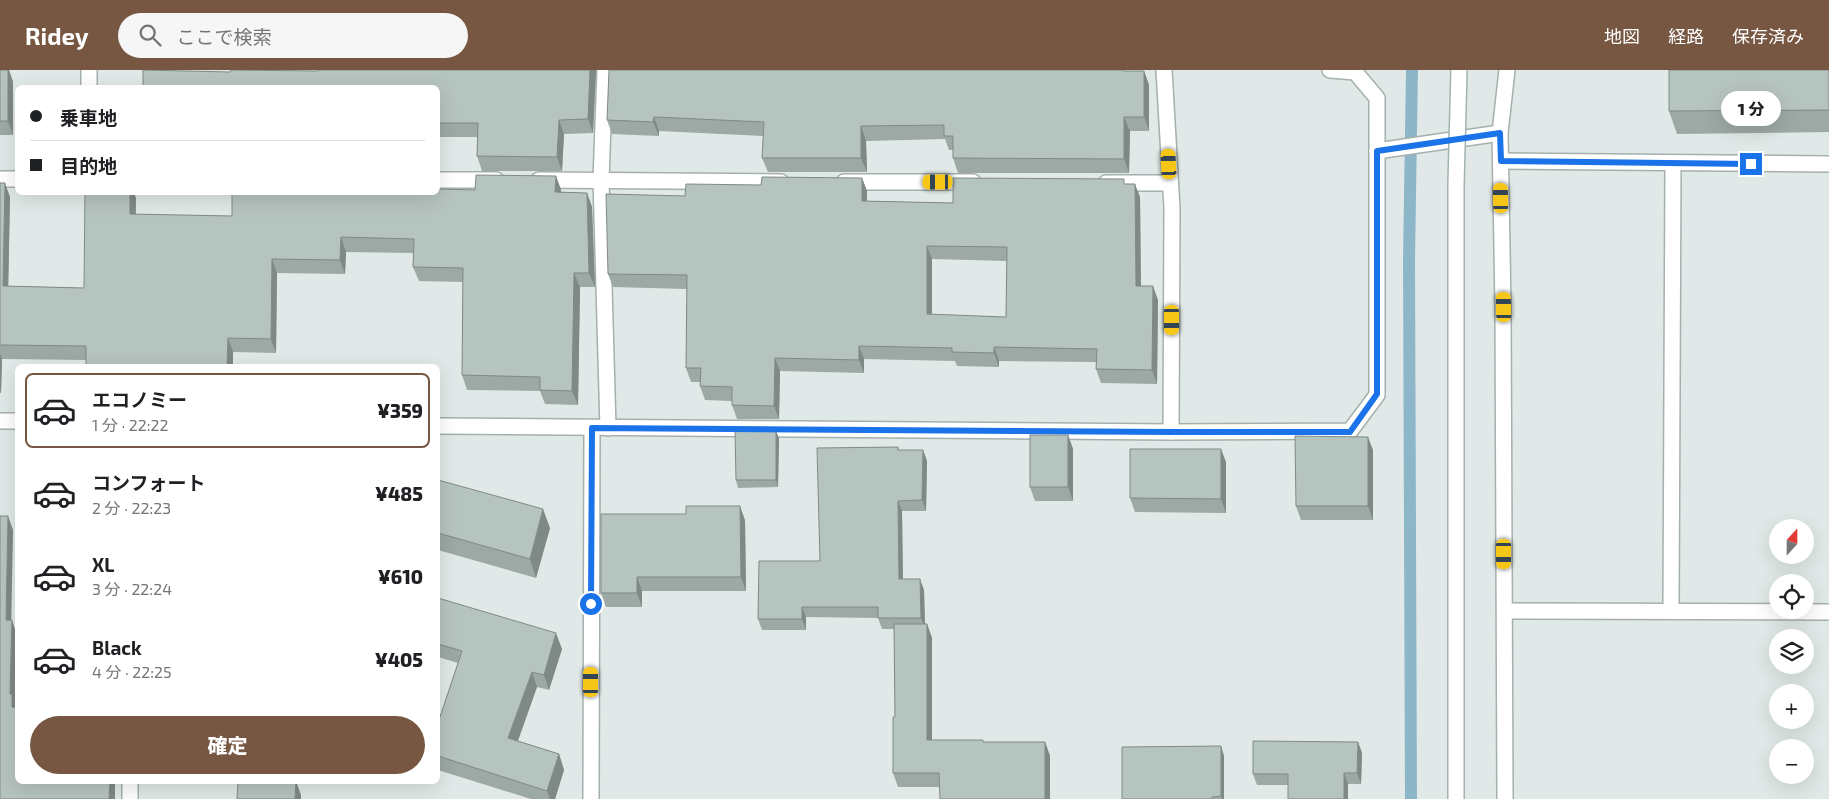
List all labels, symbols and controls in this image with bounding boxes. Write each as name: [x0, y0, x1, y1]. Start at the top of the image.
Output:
search box: [118, 13, 468, 58]
text: Ridey: [25, 21, 88, 50]
icon: search: [136, 21, 164, 49]
text: ここで検索: [176, 25, 272, 48]
text: 地図: [1604, 25, 1640, 47]
text: 経路: [1668, 25, 1704, 47]
text: 保存済み: [1732, 25, 1804, 47]
callout: 1 分: [1721, 92, 1781, 126]
text: 1 分: [1738, 99, 1764, 118]
text: 乗車地: [60, 106, 117, 129]
car: [1160, 149, 1177, 179]
route end: [1740, 153, 1762, 175]
text: 目的地: [60, 154, 117, 177]
car: [923, 175, 953, 190]
car: [1493, 183, 1508, 213]
car: [1496, 292, 1511, 322]
car: [1164, 305, 1179, 335]
icon: car: [32, 388, 77, 433]
text: エコノミー: [92, 388, 187, 411]
text: ¥359: [377, 399, 423, 422]
text: 1 分 · 22:22: [92, 415, 169, 434]
icon: car: [32, 471, 77, 516]
text: コンフォート: [92, 471, 205, 494]
text: ¥485: [375, 482, 423, 505]
text: 2 分 · 22:23: [92, 498, 171, 517]
north arrow: [1769, 519, 1814, 564]
map controls: [1769, 519, 1814, 784]
car: [1496, 539, 1511, 569]
text: XL: [92, 553, 114, 576]
icon: car: [32, 554, 77, 599]
text: ¥610: [378, 565, 423, 588]
button: locate: [1769, 574, 1814, 619]
text: 3 分 · 22:24: [92, 579, 172, 598]
route start: [580, 593, 602, 615]
button: layers: [1769, 629, 1814, 674]
text: Black: [92, 636, 142, 659]
icon: car: [32, 637, 77, 682]
text: ¥405: [375, 648, 423, 671]
text: 4 分 · 22:25: [92, 662, 172, 681]
car: [583, 667, 598, 697]
button: +: [1769, 684, 1814, 729]
button: 確定: [30, 716, 425, 774]
button: −: [1769, 739, 1814, 784]

